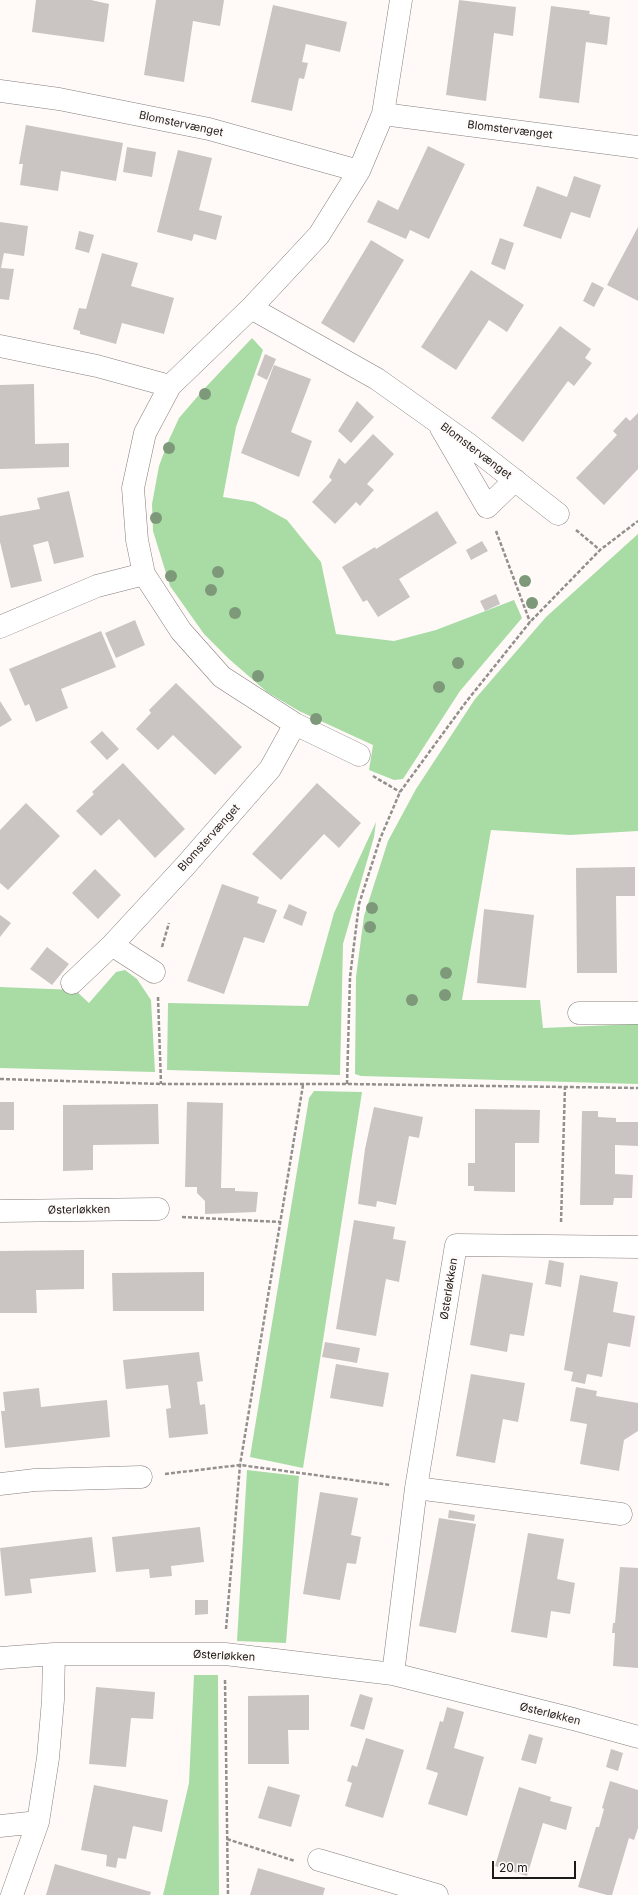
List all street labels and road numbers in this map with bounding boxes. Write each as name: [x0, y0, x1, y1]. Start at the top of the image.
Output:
street label: Blomstervænget: [138, 109, 224, 139]
street label: Blomstervænget: [467, 118, 553, 142]
street label: Blomstervænget: [438, 420, 514, 482]
street label: Blomstervænget: [175, 802, 243, 874]
street label: Østerløkken: [48, 1203, 110, 1217]
street label: Østerløkken: [438, 1257, 460, 1321]
street label: Østerløkken: [192, 1648, 256, 1664]
street label: Østerløkken: [518, 1700, 582, 1728]

